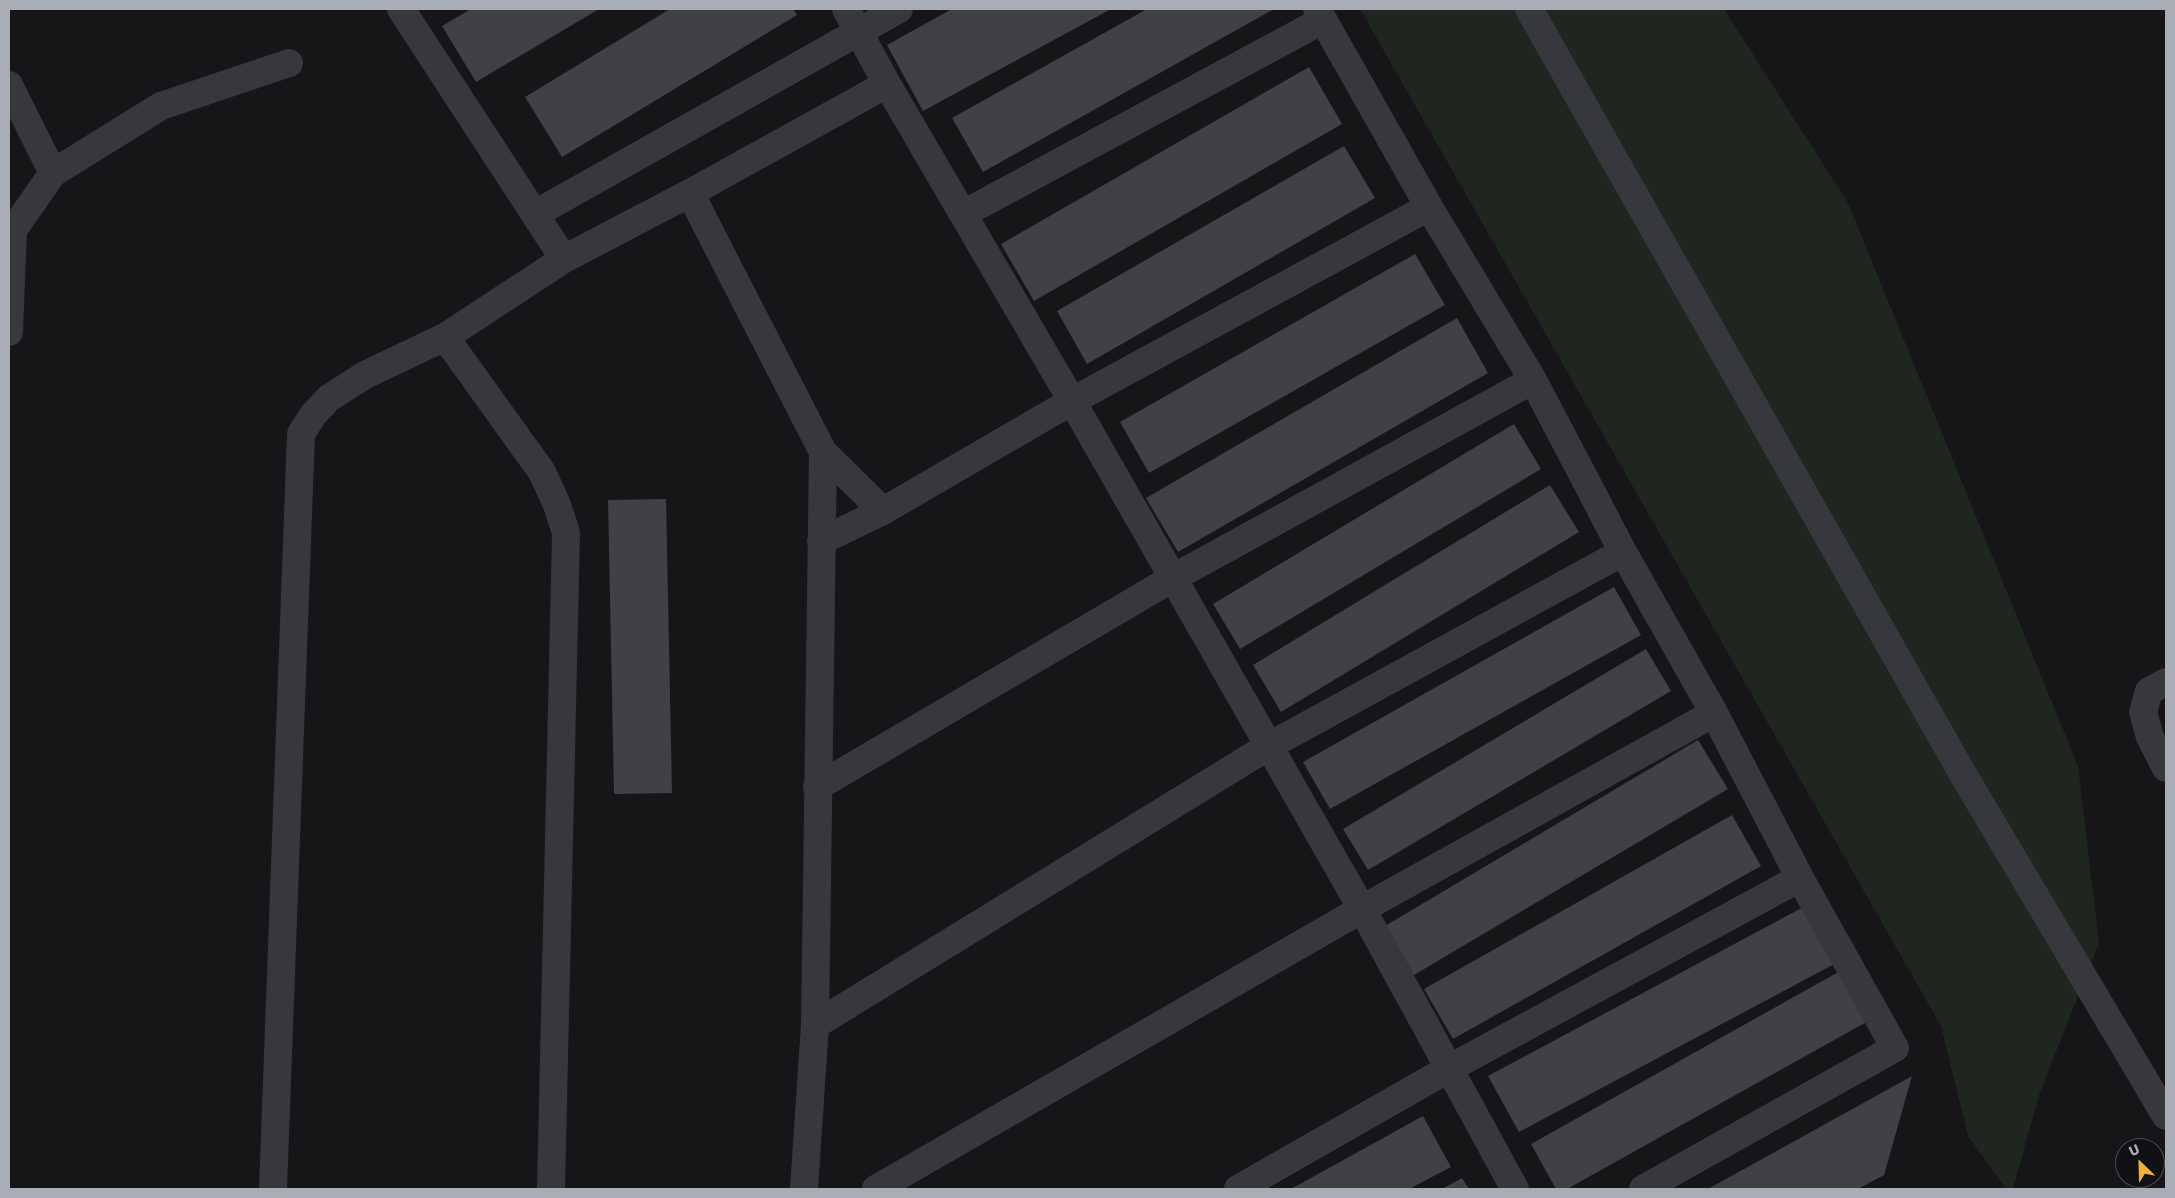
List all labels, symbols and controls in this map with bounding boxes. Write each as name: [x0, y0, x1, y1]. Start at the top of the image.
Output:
north arrow: [2115, 1138, 2165, 1188]
text: U: [2126, 1139, 2143, 1161]

